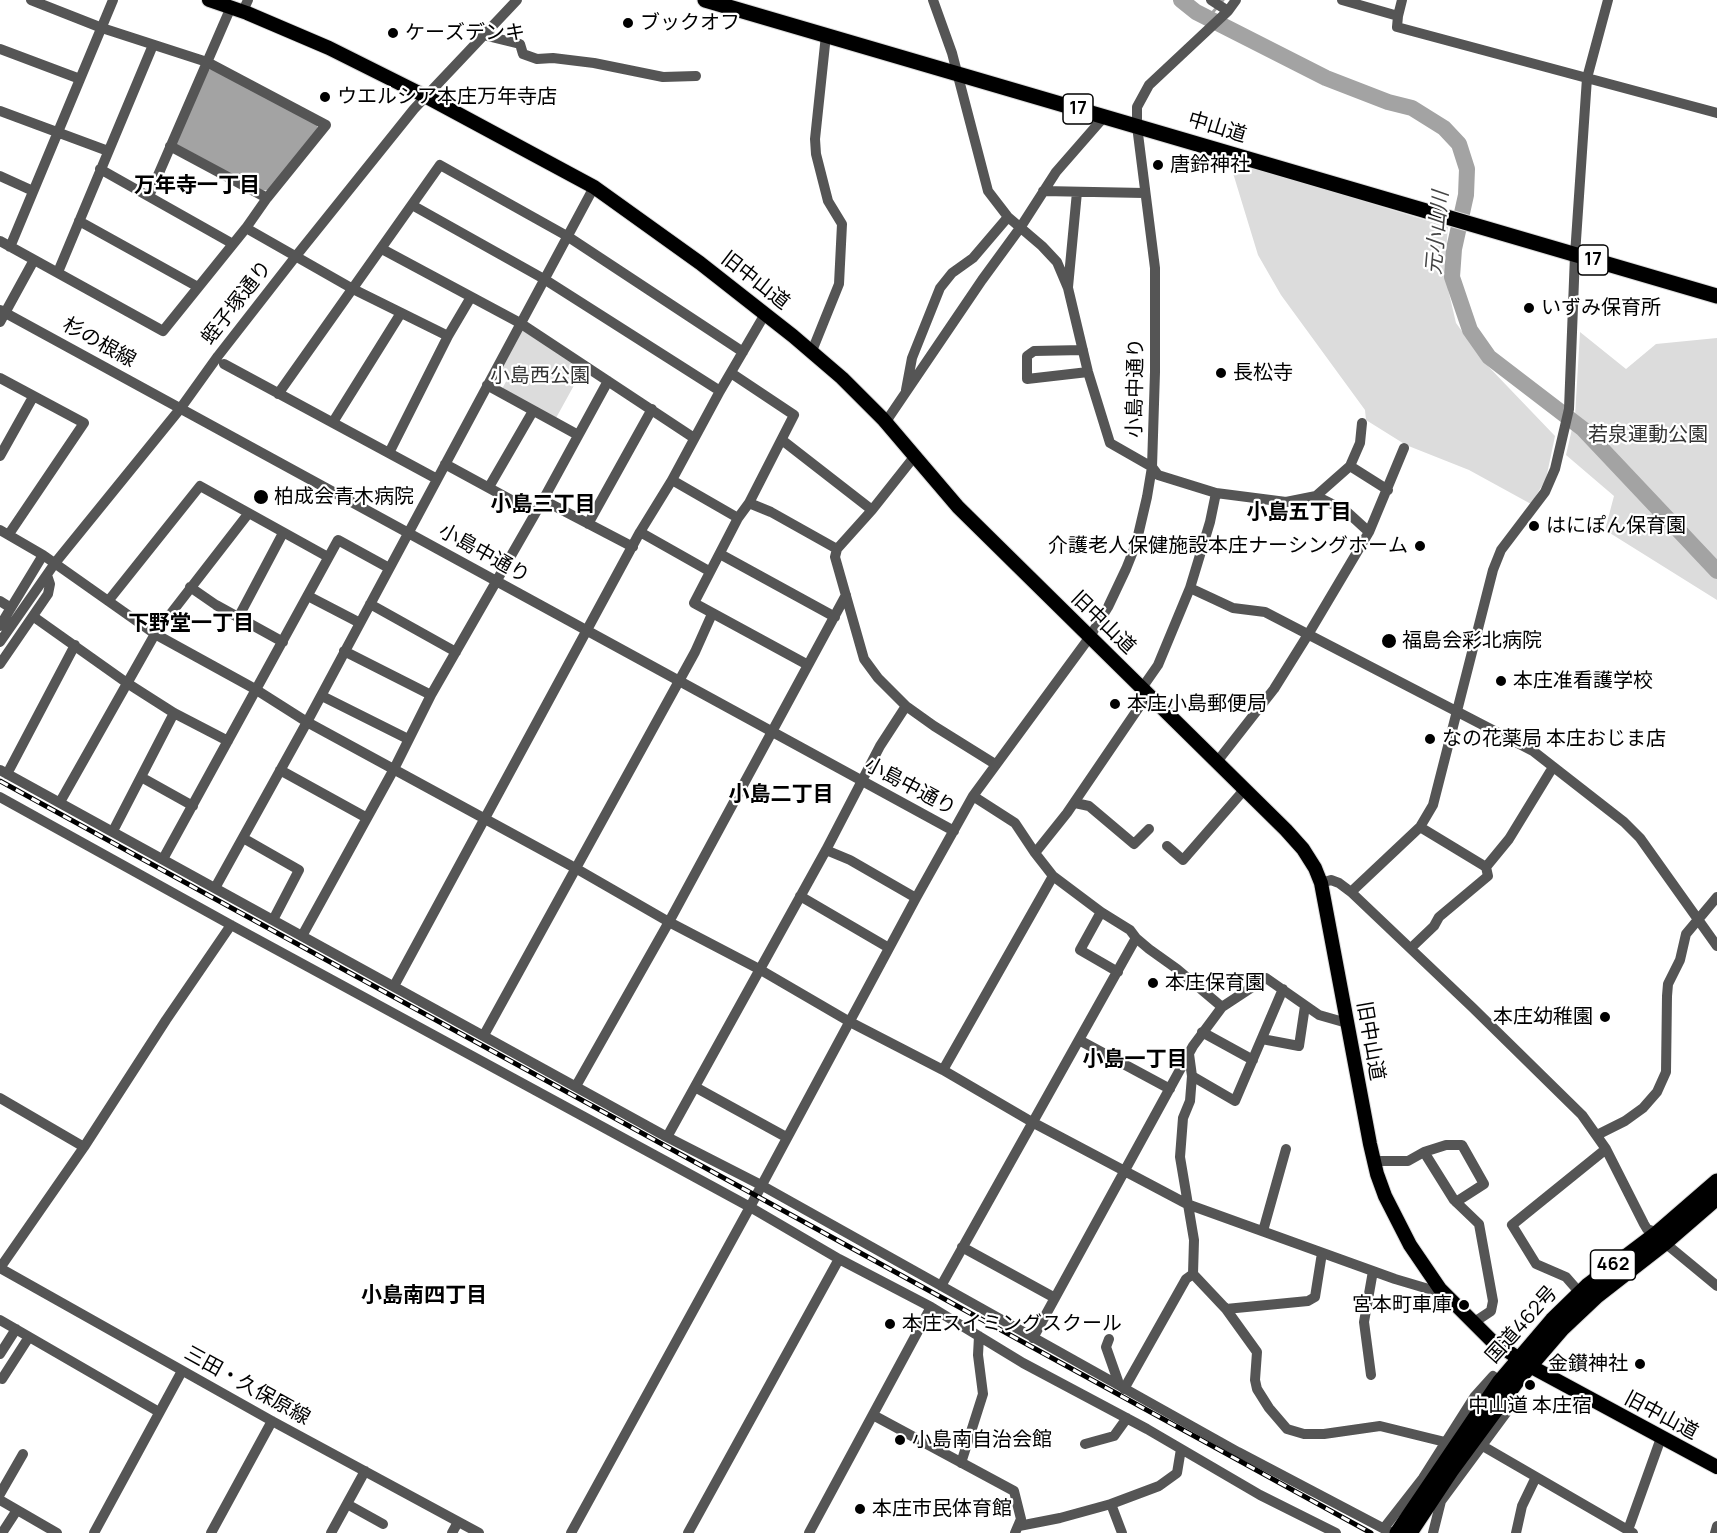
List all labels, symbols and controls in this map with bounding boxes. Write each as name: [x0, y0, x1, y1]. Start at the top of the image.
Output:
place label: ブックオフ: [640, 11, 740, 35]
marker: ブックオフ: [621, 16, 635, 30]
place label: ケーズデンキ: [405, 21, 525, 45]
marker: ケーズデンキ: [386, 26, 400, 40]
place label: ウエルシア本庄万年寺店: [337, 85, 557, 109]
marker: ウエルシア本庄万年寺店: [318, 90, 332, 104]
road number: 17: [1063, 94, 1093, 124]
street label: 中山道: [1185, 108, 1249, 148]
place label: 唐鈴神社: [1170, 153, 1250, 177]
marker: 唐鈴神社: [1151, 158, 1165, 172]
district label: 万年寺一丁目: [134, 173, 260, 199]
water label: 元小山川: [1422, 190, 1454, 276]
road number: 17: [1578, 245, 1608, 275]
street label: 旧中山道: [716, 247, 794, 315]
street label: 蛭子塚通り: [197, 256, 277, 350]
place label: いずみ保育所: [1541, 296, 1661, 320]
marker: いずみ保育所: [1522, 301, 1536, 315]
street label: 杉の根線: [58, 313, 140, 373]
street label: 小島中通り: [1123, 338, 1149, 438]
place label: 長松寺: [1233, 361, 1293, 385]
park label: 小島西公園: [490, 364, 590, 388]
marker: 長松寺: [1214, 366, 1228, 380]
park label: 若泉運動公園: [1588, 423, 1708, 447]
place label: 柏成会青木病院: [274, 485, 414, 509]
marker: 柏成会青木病院: [252, 488, 270, 506]
district label: 小島三丁目: [491, 492, 595, 518]
district label: 小島五丁目: [1247, 500, 1351, 526]
place label: はにぽん保育園: [1546, 514, 1686, 538]
street label: 小島中通り: [434, 519, 534, 589]
marker: はにぽん保育園: [1527, 519, 1541, 533]
place label: 介護老人保健施設本庄ナーシングホーム: [1048, 534, 1408, 558]
marker: 介護老人保健施設本庄ナーシングホーム: [1413, 539, 1427, 553]
street label: 旧中山道: [1066, 587, 1140, 659]
district label: 下野堂一丁目: [128, 611, 254, 637]
place label: 福島会彩北病院: [1402, 629, 1542, 653]
marker: 福島会彩北病院: [1380, 632, 1398, 650]
place label: 本庄准看護学校: [1513, 669, 1653, 693]
marker: 本庄准看護学校: [1494, 674, 1508, 688]
place label: 本庄小島郵便局: [1127, 692, 1267, 716]
marker: 本庄小島郵便局: [1108, 697, 1122, 711]
place label: なの花薬局 本庄おじま店: [1442, 727, 1666, 751]
marker: なの花薬局 本庄おじま店: [1423, 732, 1437, 746]
street label: 小島中通り: [860, 753, 960, 821]
district label: 小島二丁目: [729, 782, 833, 808]
place label: 本庄保育園: [1165, 971, 1265, 995]
marker: 本庄保育園: [1146, 976, 1160, 990]
street label: 旧中山道: [1351, 1000, 1389, 1082]
place label: 本庄幼稚園: [1493, 1005, 1593, 1029]
marker: 本庄幼稚園: [1598, 1010, 1612, 1024]
district label: 小島一丁目: [1083, 1047, 1187, 1073]
road number: 462: [1590, 1250, 1636, 1280]
street label: 国道462号: [1481, 1281, 1563, 1369]
district label: 小島南四丁目: [361, 1283, 487, 1309]
place label: 宮本町車庫: [1352, 1293, 1452, 1317]
marker: 宮本町車庫: [1457, 1298, 1471, 1312]
place label: 本庄スイミングスクール: [902, 1312, 1122, 1336]
marker: 本庄スイミングスクール: [883, 1317, 897, 1331]
street label: 三田・久保原線: [180, 1342, 314, 1430]
place label: 金鑚神社: [1548, 1352, 1628, 1376]
marker: 金鑚神社: [1633, 1357, 1647, 1371]
marker: 中山道 本庄宿: [1523, 1378, 1537, 1392]
street label: 旧中山道: [1620, 1387, 1702, 1445]
place label: 中山道 本庄宿: [1468, 1394, 1592, 1418]
place label: 小島南自治会館: [912, 1428, 1052, 1452]
marker: 小島南自治会館: [893, 1433, 907, 1447]
place label: 本庄市民体育館: [872, 1497, 1012, 1521]
marker: 本庄市民体育館: [853, 1502, 867, 1516]

